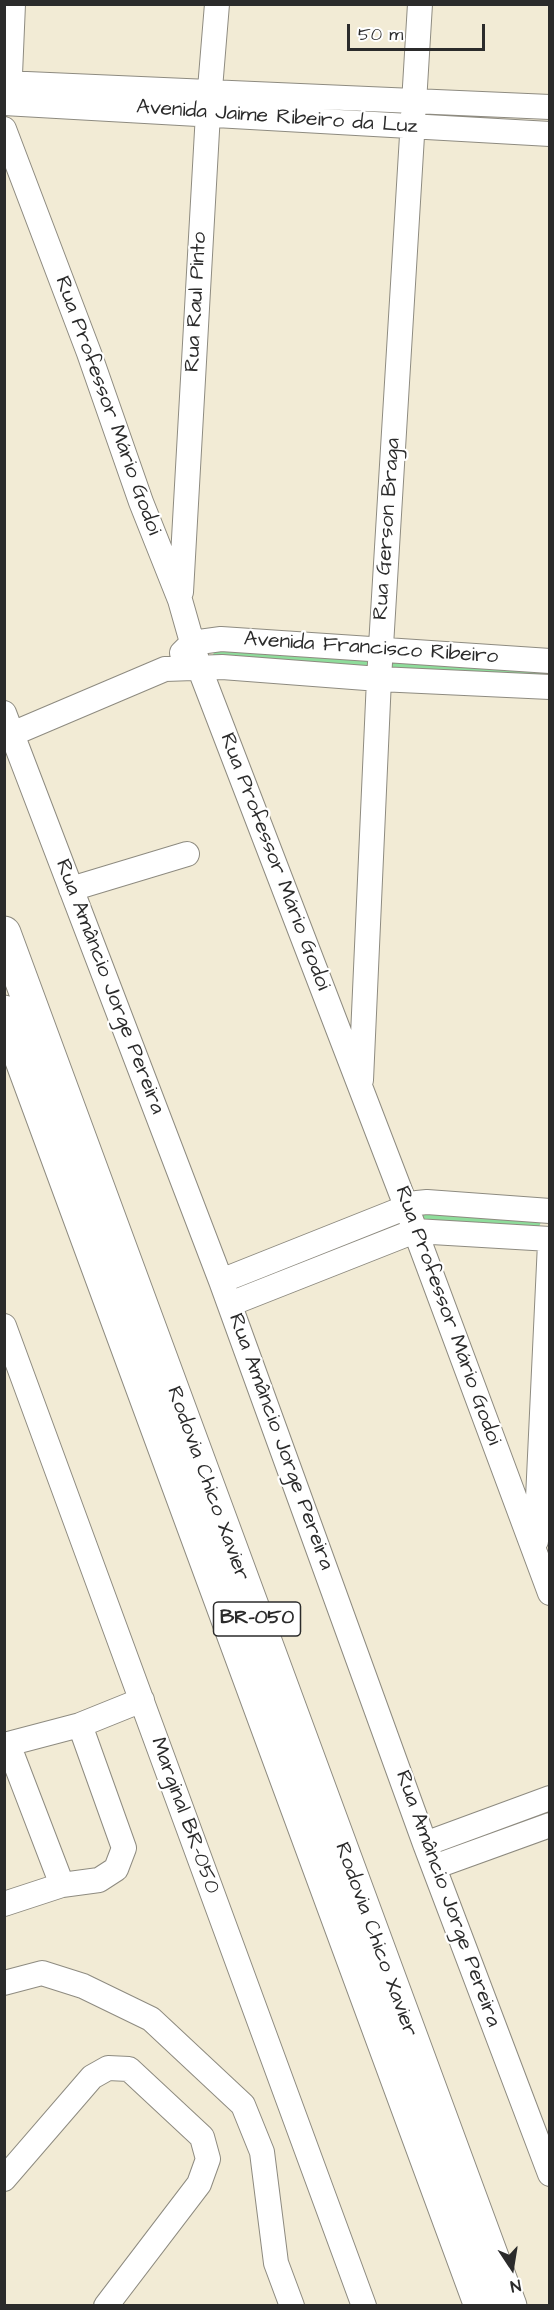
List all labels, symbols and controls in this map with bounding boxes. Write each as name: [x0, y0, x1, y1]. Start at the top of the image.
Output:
scale bar: [350, 12, 488, 50]
text: 50 m: [358, 22, 403, 47]
street label: Avenida Jaime Ribeiro da Luz: [135, 96, 419, 140]
street label: Rua Raul Pinto: [181, 231, 213, 373]
street label: Rua Professor Mário Godoi: [48, 273, 166, 539]
street label: Rua Gerson Braga: [369, 437, 407, 621]
street label: Avenida Francisco Ribeiro: [243, 628, 499, 670]
street label: Rua Professor Mário Godoi: [213, 730, 335, 994]
street label: Rua Amâncio Jorge Pereira: [49, 856, 169, 1118]
street label: Rua Professor Mário Godoi: [388, 1183, 506, 1449]
street label: Rua Amâncio Jorge Pereira: [222, 1311, 338, 1573]
street label: Rodovia Chico Xavier: [160, 1383, 254, 1585]
road number: BR-050: [214, 1602, 300, 1636]
street label: Marginal BR-050: [144, 1734, 224, 1898]
street label: Rua Amâncio Jorge Pereira: [389, 1768, 505, 2030]
street label: Rodovia Chico Xavier: [328, 1839, 422, 2041]
north arrow: [482, 2238, 542, 2298]
text: N: [509, 2274, 523, 2297]

